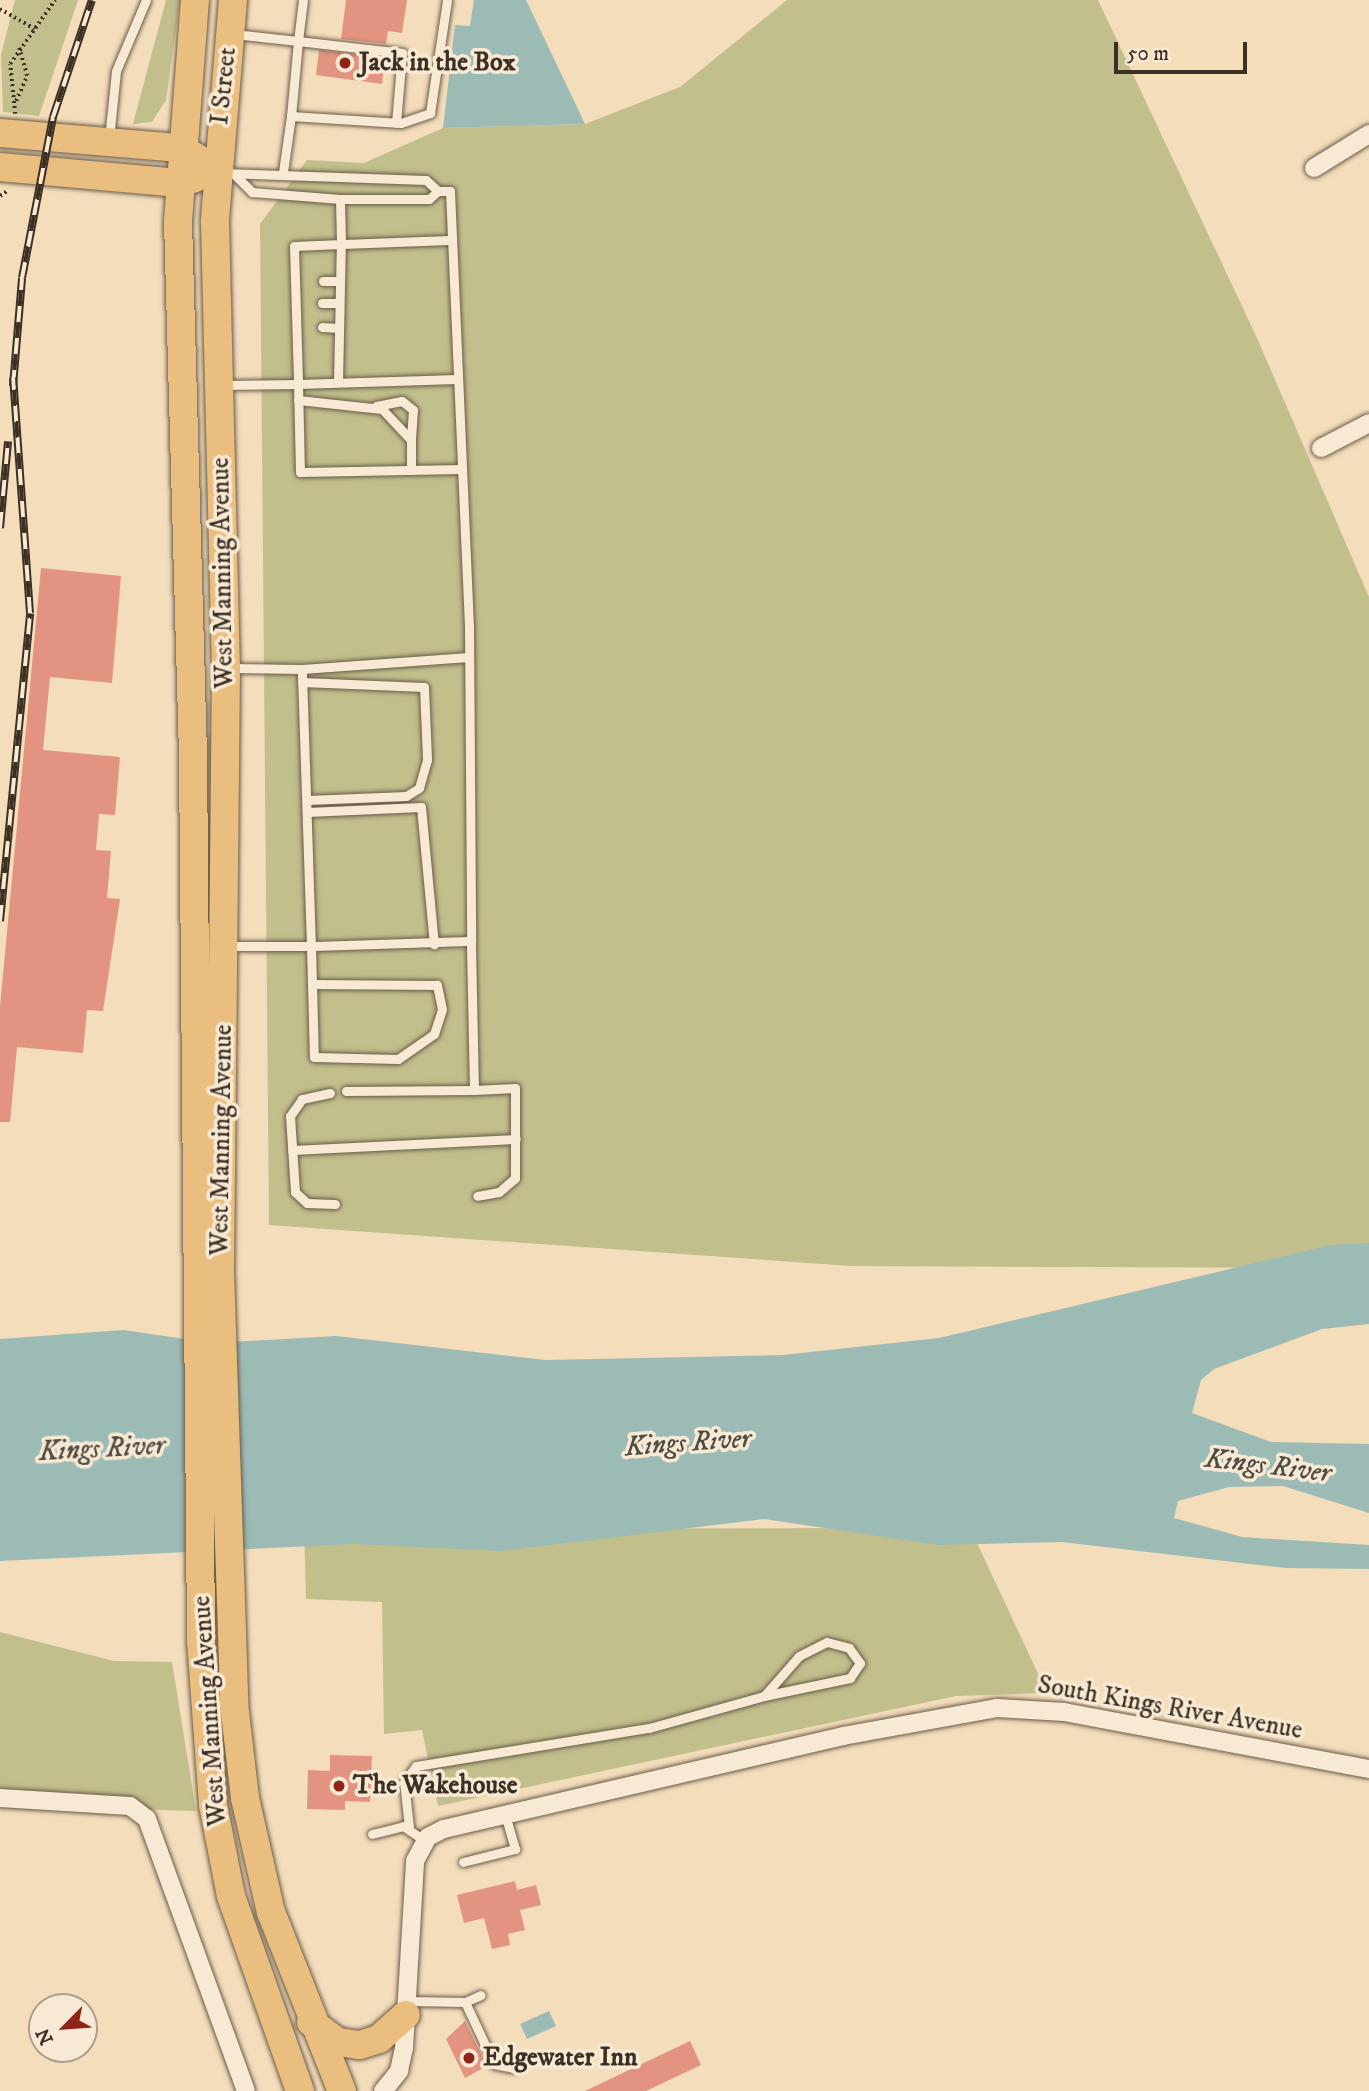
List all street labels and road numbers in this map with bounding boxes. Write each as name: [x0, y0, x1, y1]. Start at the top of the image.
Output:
street label: I Street: [204, 46, 244, 126]
street label: West Manning Avenue: [205, 457, 241, 689]
street label: West Manning Avenue: [204, 1024, 240, 1256]
street label: West Manning Avenue: [186, 1595, 234, 1827]
street label: South Kings River Avenue: [1035, 1669, 1305, 1747]

